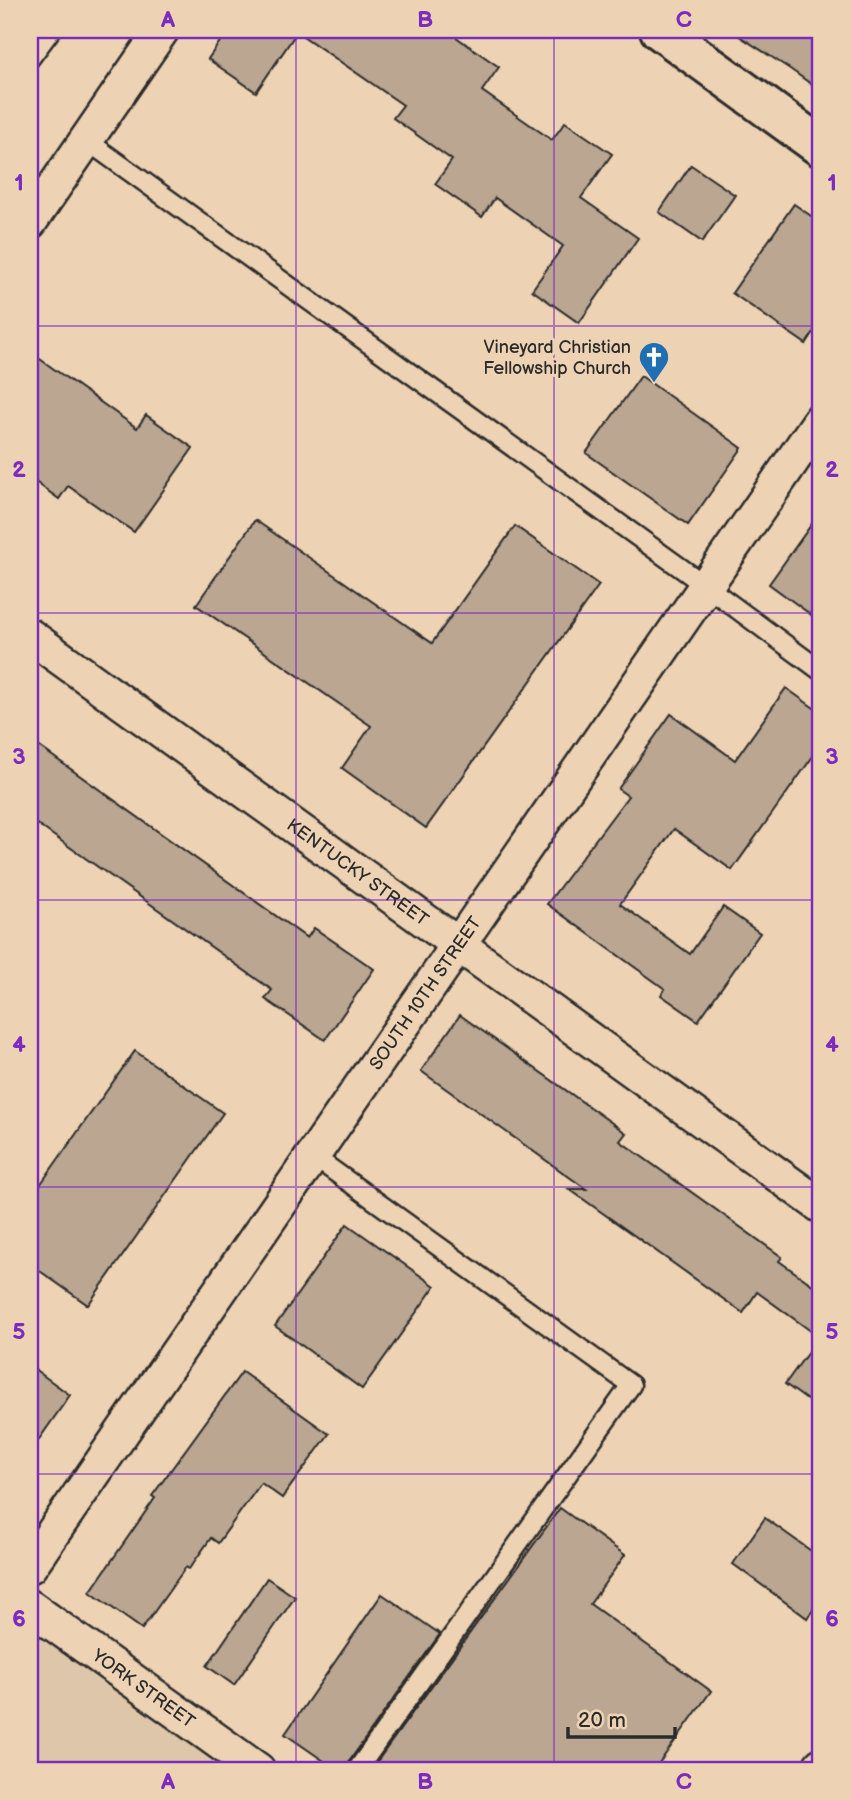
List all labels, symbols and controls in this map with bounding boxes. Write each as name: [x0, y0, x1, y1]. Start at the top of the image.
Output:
text: A: [160, 6, 176, 34]
text: B: [417, 6, 433, 34]
text: C: [676, 6, 692, 34]
text: 1: [14, 169, 24, 197]
text: 1: [827, 169, 837, 197]
place label: Vineyard Christian Fellowship Church: [483, 337, 631, 379]
church icon: Vineyard Christian Fellowship Church: [637, 340, 671, 384]
text: 2: [12, 456, 26, 484]
text: 2: [825, 456, 839, 484]
text: 3: [12, 743, 26, 771]
text: 3: [825, 743, 839, 771]
street label: KENTUCKY STREET: [283, 814, 433, 930]
street label: SOUTH 10TH STREET: [365, 912, 485, 1074]
text: 4: [12, 1031, 26, 1059]
text: 4: [825, 1031, 839, 1059]
text: 5: [12, 1318, 26, 1346]
text: 5: [825, 1318, 839, 1346]
text: 6: [12, 1605, 26, 1633]
text: 6: [825, 1605, 839, 1633]
street label: YORK STREET: [88, 1644, 199, 1732]
scale bar: [568, 1695, 674, 1739]
text: 20 m: [578, 1708, 626, 1733]
text: A: [160, 1768, 176, 1796]
text: B: [417, 1768, 433, 1796]
text: C: [676, 1768, 692, 1796]

